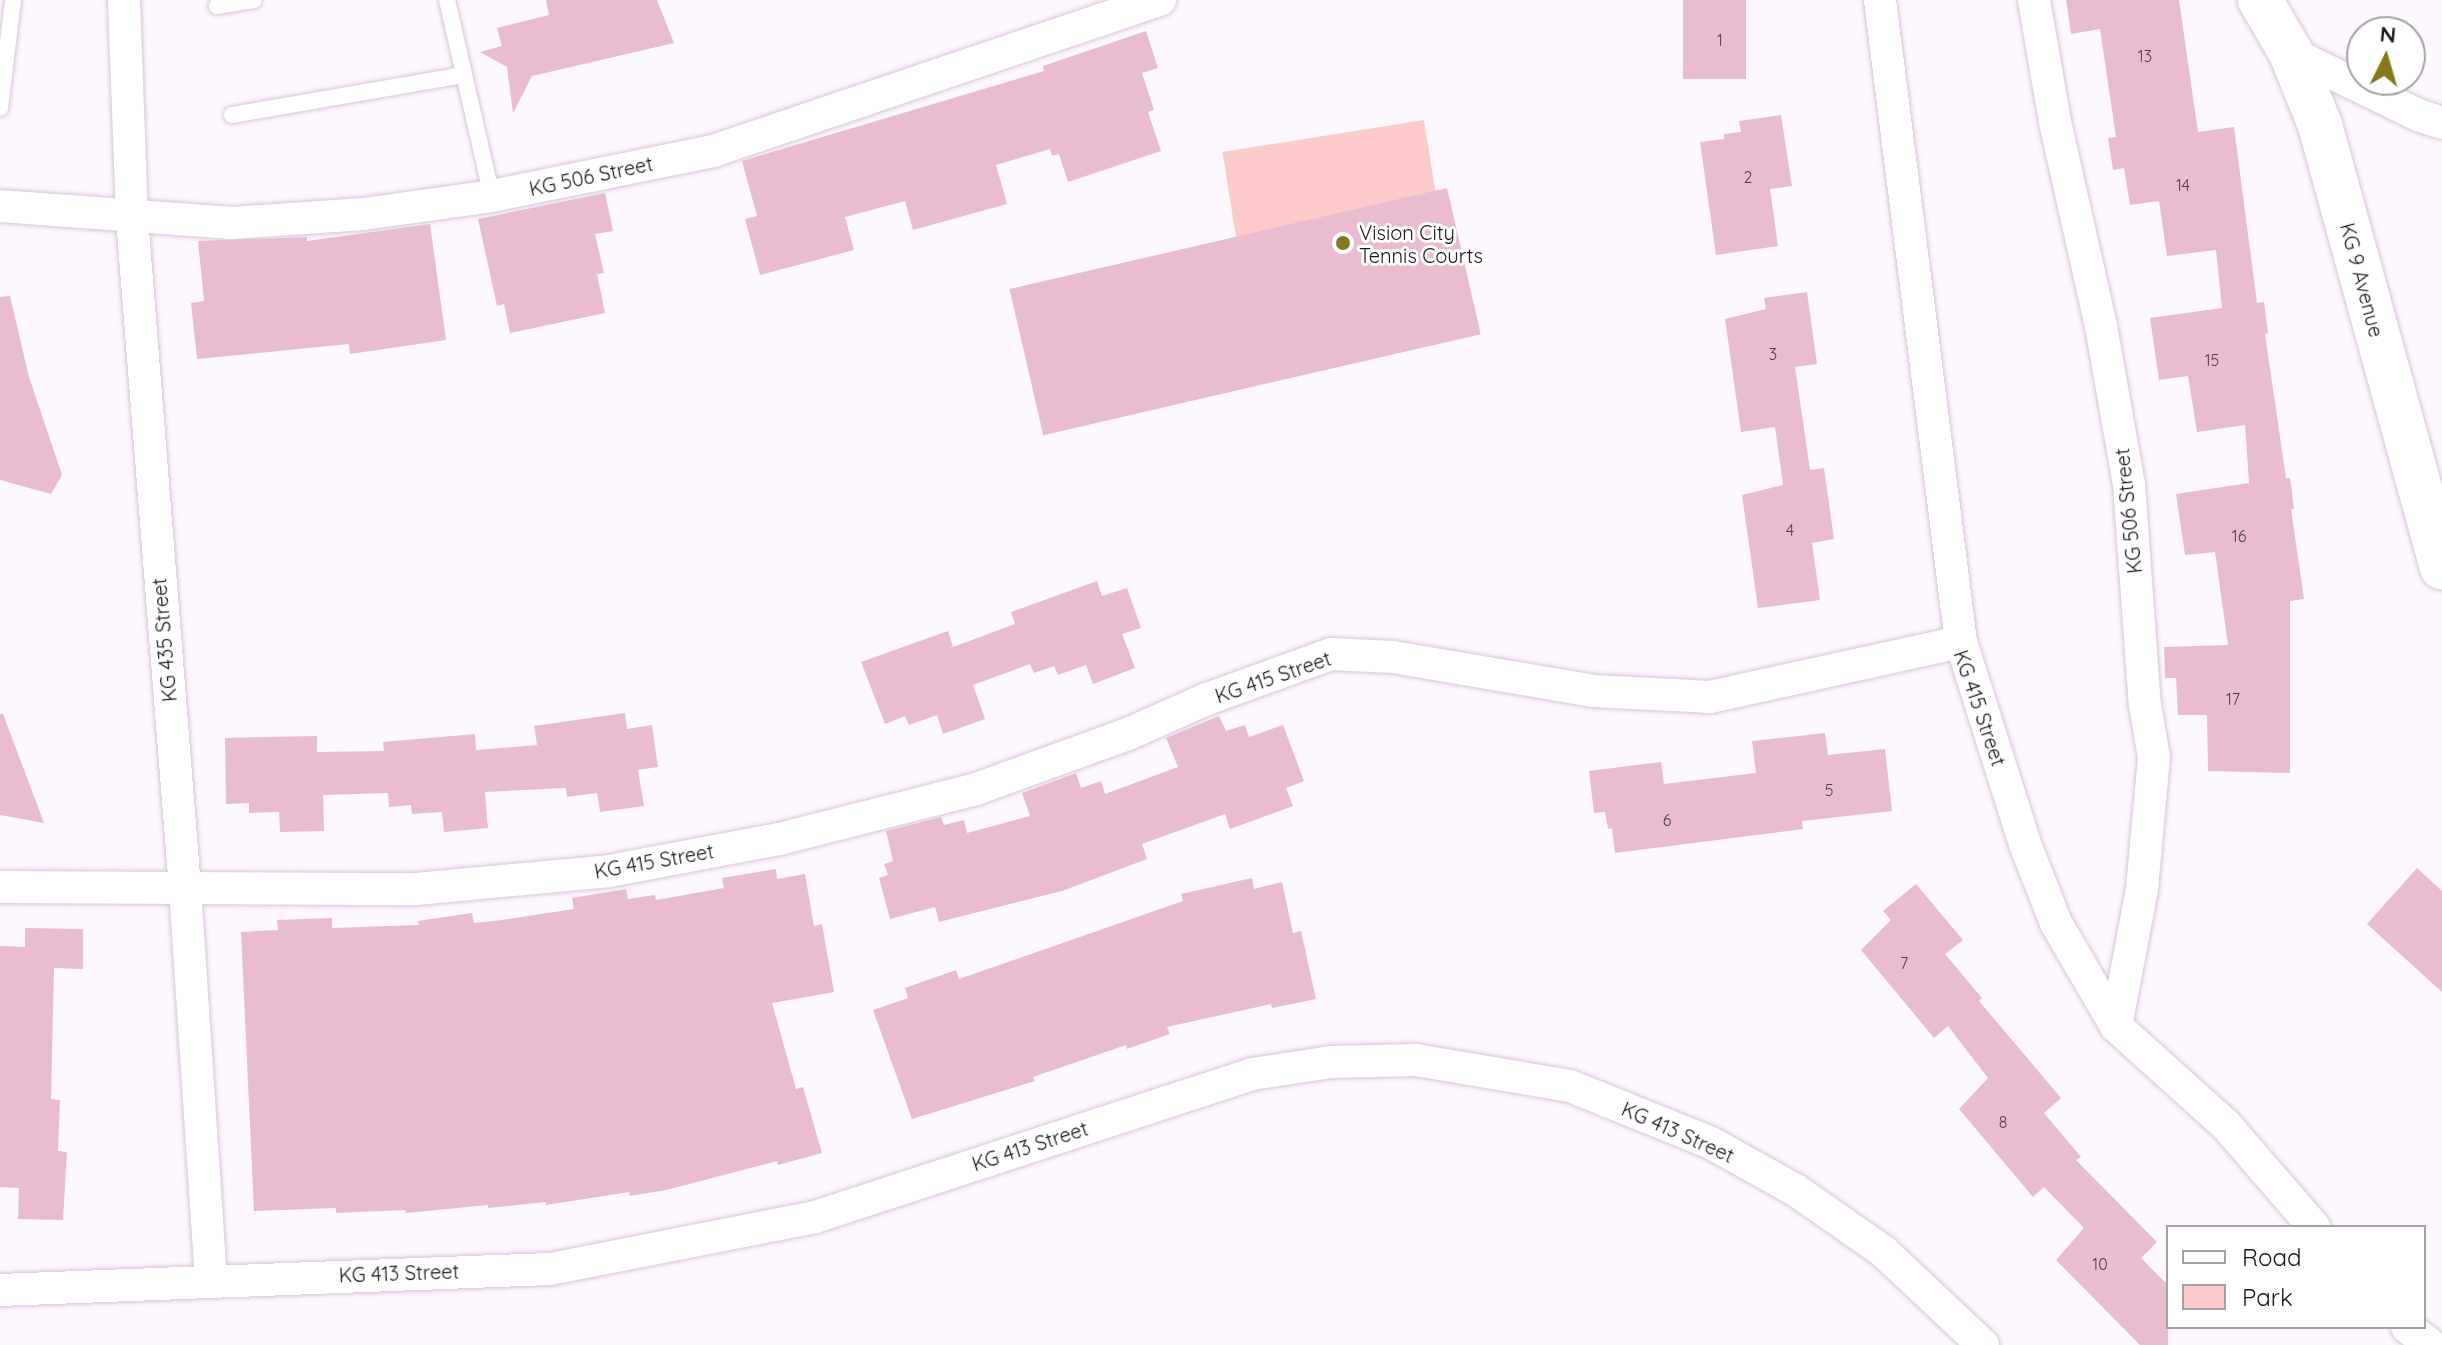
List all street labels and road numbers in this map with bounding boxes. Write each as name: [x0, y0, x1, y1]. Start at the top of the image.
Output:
street label: KG 506 Street: [527, 151, 655, 201]
street label: KG 9 Avenue: [2335, 220, 2389, 340]
street label: KG 506 Street: [2109, 447, 2147, 575]
street label: KG 435 Street: [147, 577, 181, 703]
street label: KG 415 Street: [1212, 646, 1334, 708]
street label: KG 415 Street: [1949, 647, 2011, 769]
street label: KG 415 Street: [592, 839, 716, 883]
street label: KG 413 Street: [1618, 1097, 1738, 1167]
street label: KG 413 Street: [969, 1116, 1091, 1176]
street label: KG 413 Street: [338, 1259, 460, 1287]

